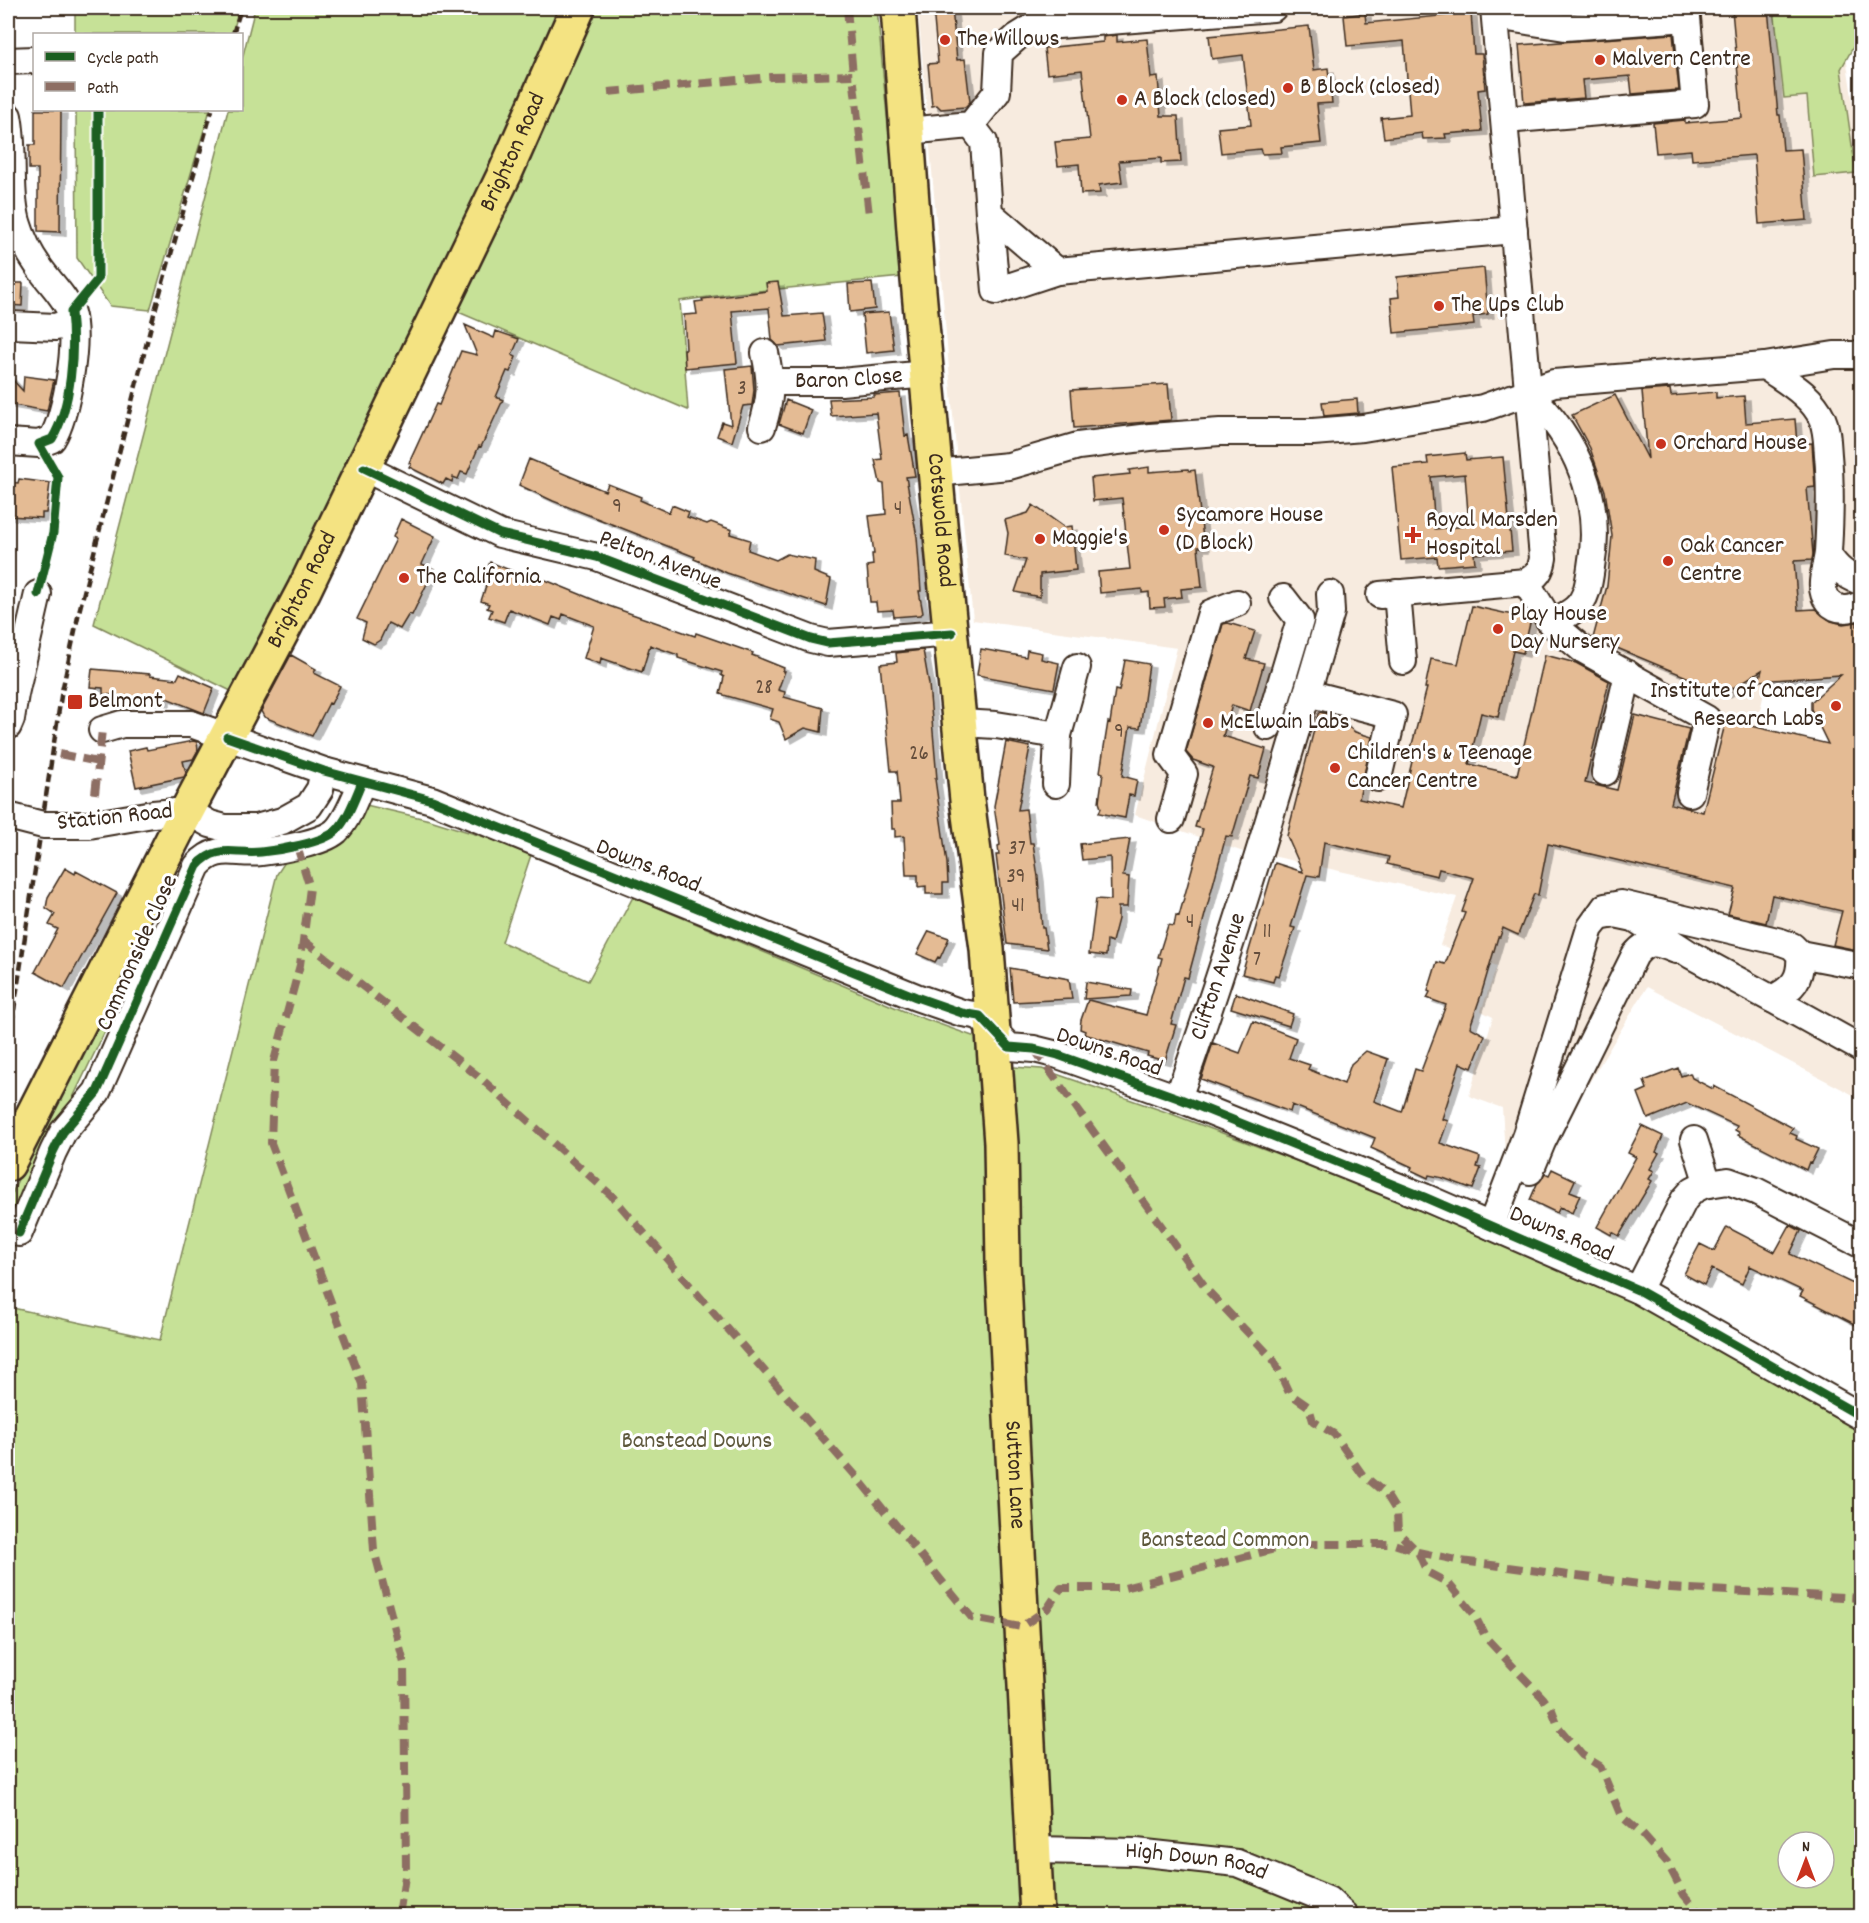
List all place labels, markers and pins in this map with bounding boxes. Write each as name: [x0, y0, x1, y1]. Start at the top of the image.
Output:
place label: The Willows: [957, 23, 1059, 57]
marker: The Willows: [938, 33, 952, 47]
place label: Malvern Centre: [1612, 43, 1751, 77]
marker: Malvern Centre: [1593, 53, 1607, 67]
place label: B Block (closed): [1300, 71, 1440, 105]
marker: B Block (closed): [1281, 81, 1295, 95]
place label: A Block (closed): [1134, 83, 1275, 117]
marker: A Block (closed): [1115, 93, 1129, 107]
place label: The Ups Club: [1451, 289, 1564, 323]
marker: The Ups Club: [1432, 299, 1446, 313]
place label: Orchard House: [1673, 427, 1807, 461]
marker: Orchard House: [1654, 437, 1668, 451]
place label: Sycamore House (D Block): [1176, 499, 1323, 561]
place label: Royal Marsden Hospital: [1426, 504, 1558, 566]
place label: Maggie's: [1052, 522, 1128, 556]
marker: Sycamore House (D Block): [1157, 523, 1171, 537]
marker: Royal Marsden Hospital: [1404, 526, 1422, 544]
place label: Oak Cancer Centre: [1680, 530, 1784, 592]
marker: Maggie's: [1033, 532, 1047, 546]
marker: Oak Cancer Centre: [1661, 554, 1675, 568]
place label: The California: [416, 561, 541, 595]
marker: The California: [397, 571, 411, 585]
place label: Play House Day Nursery: [1510, 598, 1621, 660]
marker: Play House Day Nursery: [1491, 622, 1505, 636]
place label: Institute of Cancer Research Labs: [1650, 675, 1824, 737]
place label: Belmont: [88, 685, 163, 719]
marker: Belmont: [66, 693, 84, 711]
marker: Institute of Cancer Research Labs: [1829, 699, 1843, 713]
place label: McElwain Labs: [1220, 706, 1350, 740]
marker: McElwain Labs: [1201, 716, 1215, 730]
place label: Children's & Teenage Cancer Centre: [1347, 737, 1532, 799]
marker: Children's & Teenage Cancer Centre: [1328, 761, 1342, 775]

